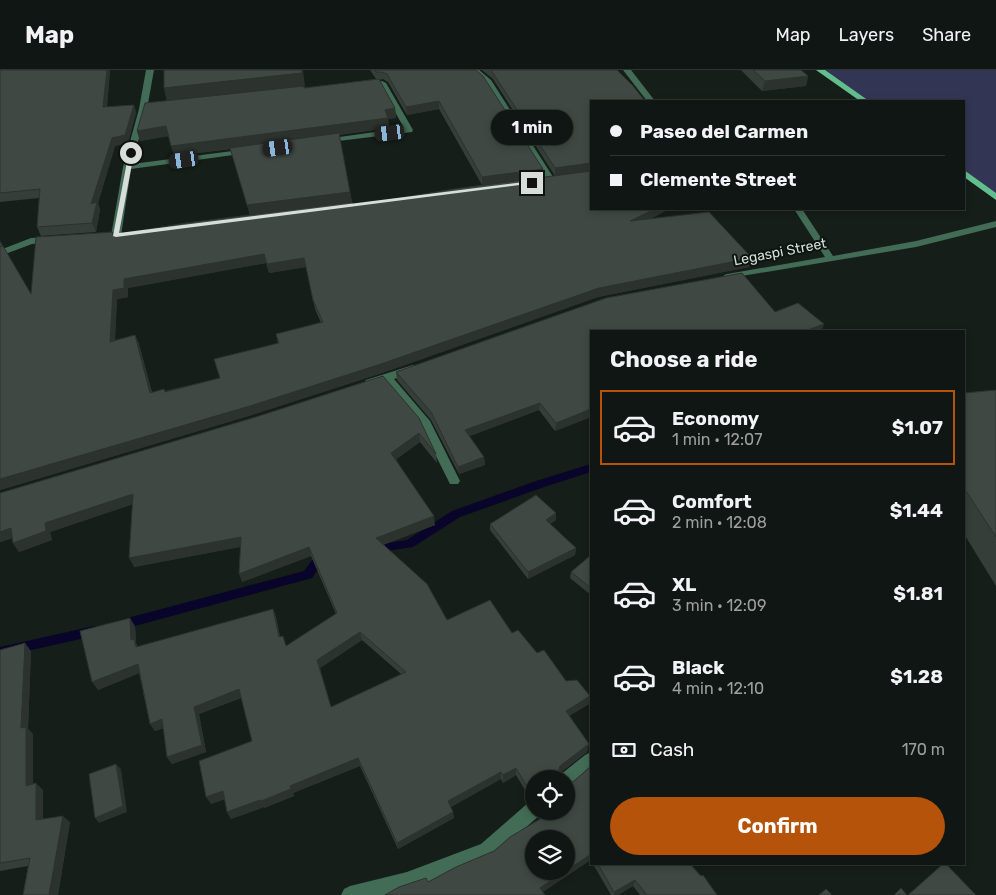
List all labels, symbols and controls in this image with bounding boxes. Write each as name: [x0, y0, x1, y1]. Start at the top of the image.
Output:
text: Map: [25, 21, 74, 49]
text: Map: [776, 24, 811, 46]
text: Layers: [839, 24, 894, 46]
text: Share: [922, 24, 971, 46]
callout: 1 min: [491, 111, 573, 146]
text: 1 min: [512, 118, 552, 137]
text: Paseo del Carmen: [640, 120, 808, 143]
car: [374, 124, 405, 142]
car: [262, 138, 293, 158]
route start: [120, 142, 142, 164]
car: [168, 150, 199, 170]
text: Clemente Street: [640, 168, 797, 191]
route end: [521, 172, 543, 194]
street label: Legaspi Street: [732, 235, 828, 269]
text: Choose a ride: [610, 346, 757, 373]
icon: car: [612, 405, 657, 450]
text: Economy: [672, 407, 759, 430]
text: $1.07: [892, 416, 943, 439]
text: 1 min · 12:07: [672, 430, 762, 449]
icon: car: [612, 488, 657, 533]
text: Comfort: [672, 490, 752, 513]
text: $1.44: [890, 499, 943, 522]
text: 2 min · 12:08: [672, 513, 767, 532]
icon: car: [612, 571, 657, 616]
text: XL: [672, 573, 696, 596]
text: $1.81: [893, 582, 943, 605]
text: 3 min · 12:09: [672, 596, 766, 615]
icon: car: [612, 654, 657, 699]
text: Black: [672, 656, 724, 679]
text: $1.28: [890, 665, 943, 688]
text: 4 min · 12:10: [672, 679, 764, 698]
icon: cash: [610, 736, 638, 764]
text: Cash: [650, 738, 694, 761]
text: 170 m: [902, 740, 945, 759]
map controls: [525, 770, 575, 880]
button: locate: [525, 770, 575, 820]
button: Confirm: [610, 797, 945, 855]
button: layers: [525, 830, 575, 880]

